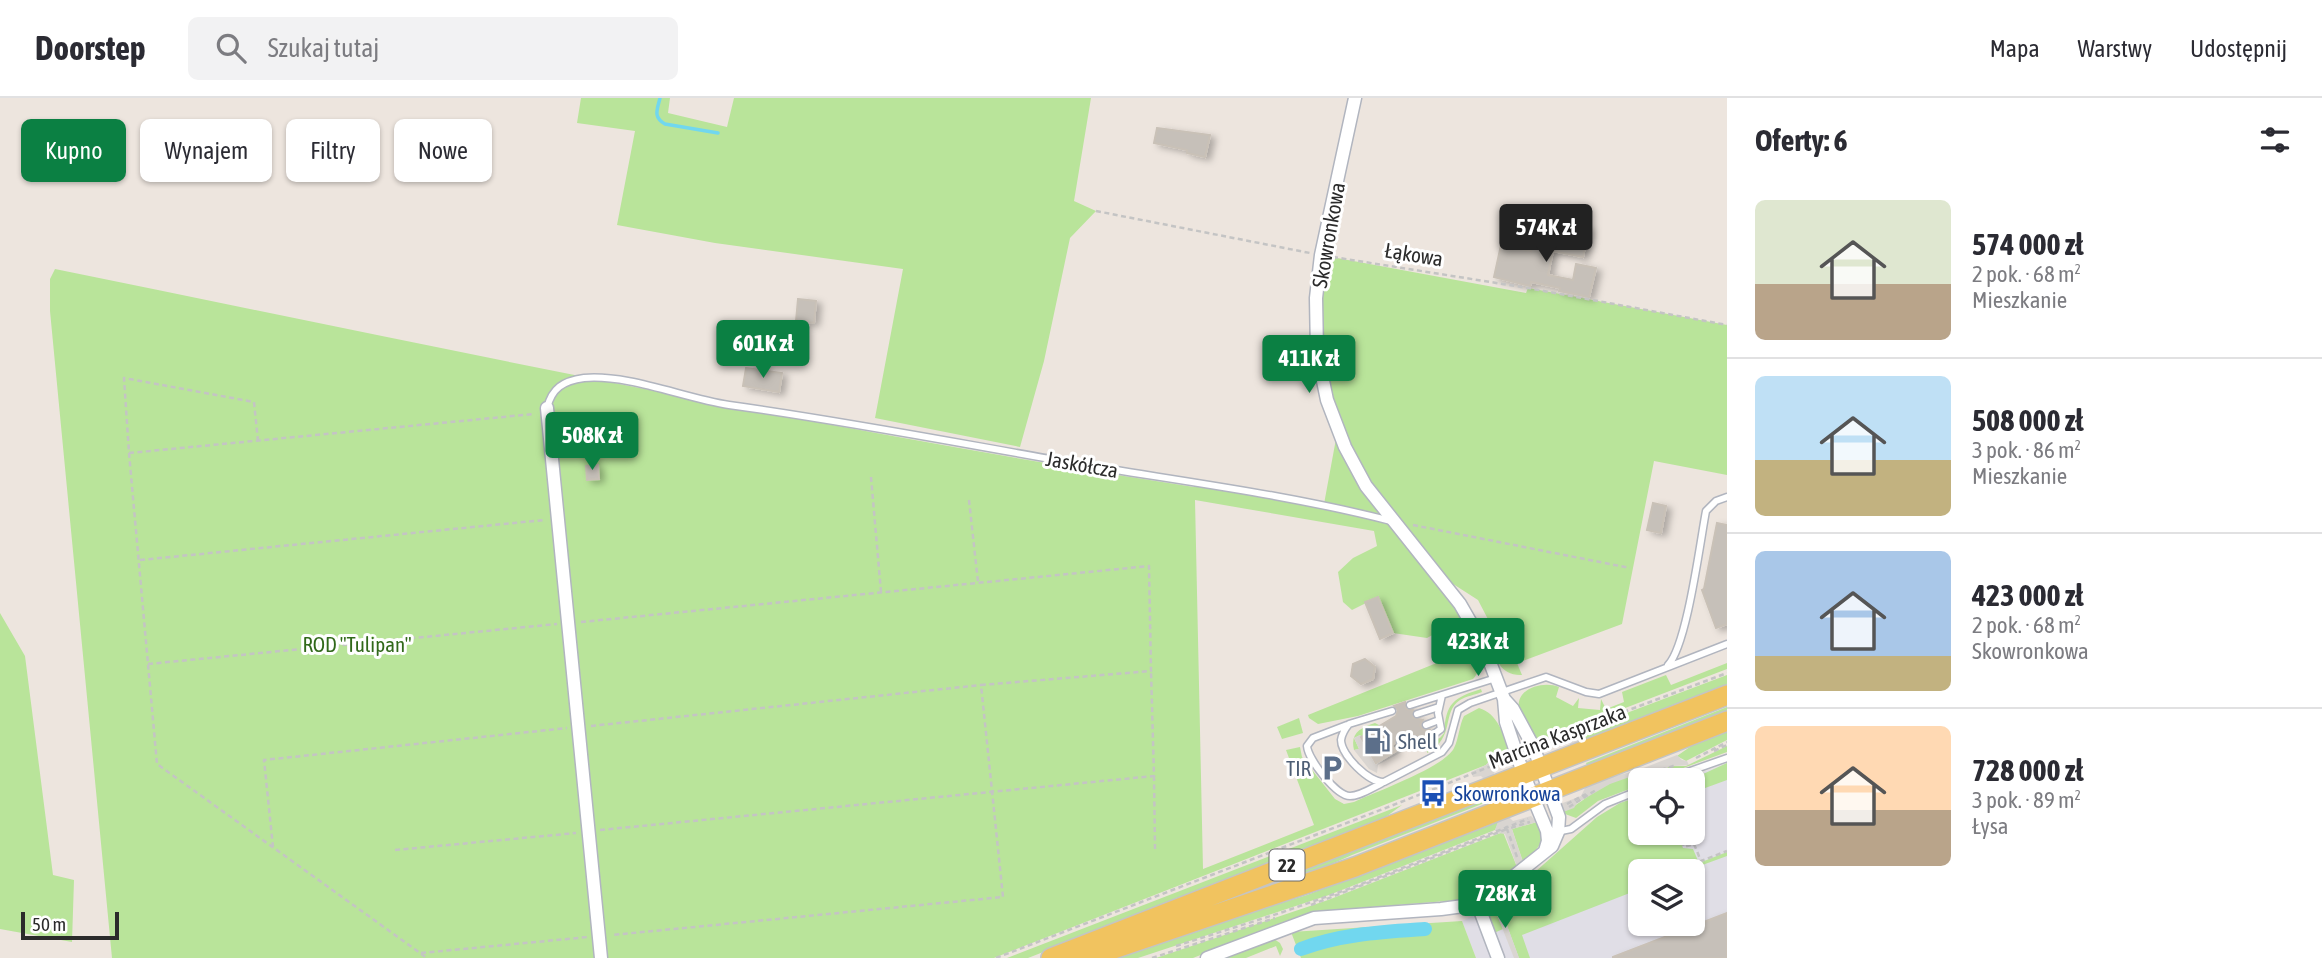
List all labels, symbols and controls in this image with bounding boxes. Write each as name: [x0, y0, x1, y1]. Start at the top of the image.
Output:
search box: [188, 17, 678, 80]
text: Doorstep: [35, 29, 146, 67]
icon: search: [212, 29, 250, 67]
text: Szukaj tutaj: [268, 33, 379, 63]
text: Mapa: [1990, 35, 2040, 62]
text: Warstwy: [2078, 35, 2152, 62]
text: Udostępnij: [2190, 35, 2287, 62]
chip: Kupno: [21, 119, 126, 182]
chip: Wynajem: [140, 119, 272, 182]
chip: Filtry: [286, 119, 380, 182]
chip: Nowe: [394, 119, 492, 182]
icon: filters: [2256, 121, 2294, 159]
text: Oferty: 6: [1755, 123, 1848, 157]
street label: Skowronkowa: [1307, 180, 1349, 290]
pin: 574K zł: [1481, 204, 1611, 264]
text: 574K zł: [1515, 214, 1577, 240]
text: 574 000 zł: [1972, 227, 2084, 261]
icon: home: [1811, 228, 1895, 312]
street label: Łąkowa: [1383, 238, 1445, 270]
text: 2 pok. · 68 m²: [1972, 261, 2081, 287]
text: Mieszkanie: [1972, 287, 2067, 313]
pin: 601K zł: [698, 320, 828, 380]
text: 601K zł: [732, 330, 794, 356]
pin: 411K zł: [1244, 336, 1374, 395]
text: 411K zł: [1278, 345, 1340, 371]
text: 508 000 zł: [1972, 403, 2084, 437]
icon: home: [1811, 404, 1895, 488]
pin: 508K zł: [527, 412, 657, 472]
text: 508K zł: [561, 422, 623, 448]
text: 3 pok. · 86 m²: [1972, 437, 2081, 463]
street label: Jaskółcza: [1044, 446, 1120, 482]
text: Mieszkanie: [1972, 463, 2067, 489]
text: 423 000 zł: [1972, 578, 2084, 612]
icon: home: [1811, 579, 1895, 663]
text: 2 pok. · 68 m²: [1972, 612, 2081, 638]
pin: 423K zł: [1413, 618, 1543, 678]
text: 423K zł: [1447, 628, 1509, 654]
park label: ROD "Tulipan": [302, 632, 412, 656]
text: Skowronkowa: [1972, 638, 2089, 664]
street label: Marcina Kasprzaka: [1485, 699, 1629, 773]
fuel station icon: Shell: [1362, 726, 1392, 756]
place label: Shell: [1398, 729, 1438, 753]
parking icon: TIR: [1317, 753, 1347, 783]
text: 728 000 zł: [1972, 753, 2084, 787]
icon: home: [1811, 754, 1895, 838]
place label: TIR: [1286, 756, 1311, 780]
map controls: [1628, 768, 1705, 936]
button: locate: [1628, 768, 1705, 845]
bus stop icon: Skowronkowa: [1418, 778, 1448, 808]
place label: Skowronkowa: [1454, 781, 1561, 805]
text: 3 pok. · 89 m²: [1972, 787, 2081, 813]
text: Łysa: [1972, 813, 2009, 839]
road number: 22: [1270, 850, 1304, 880]
button: layers: [1628, 859, 1705, 936]
pin: 728K zł: [1440, 870, 1570, 930]
text: 728K zł: [1474, 880, 1536, 906]
scale bar: [21, 909, 119, 941]
text: 50 m: [32, 913, 66, 935]

